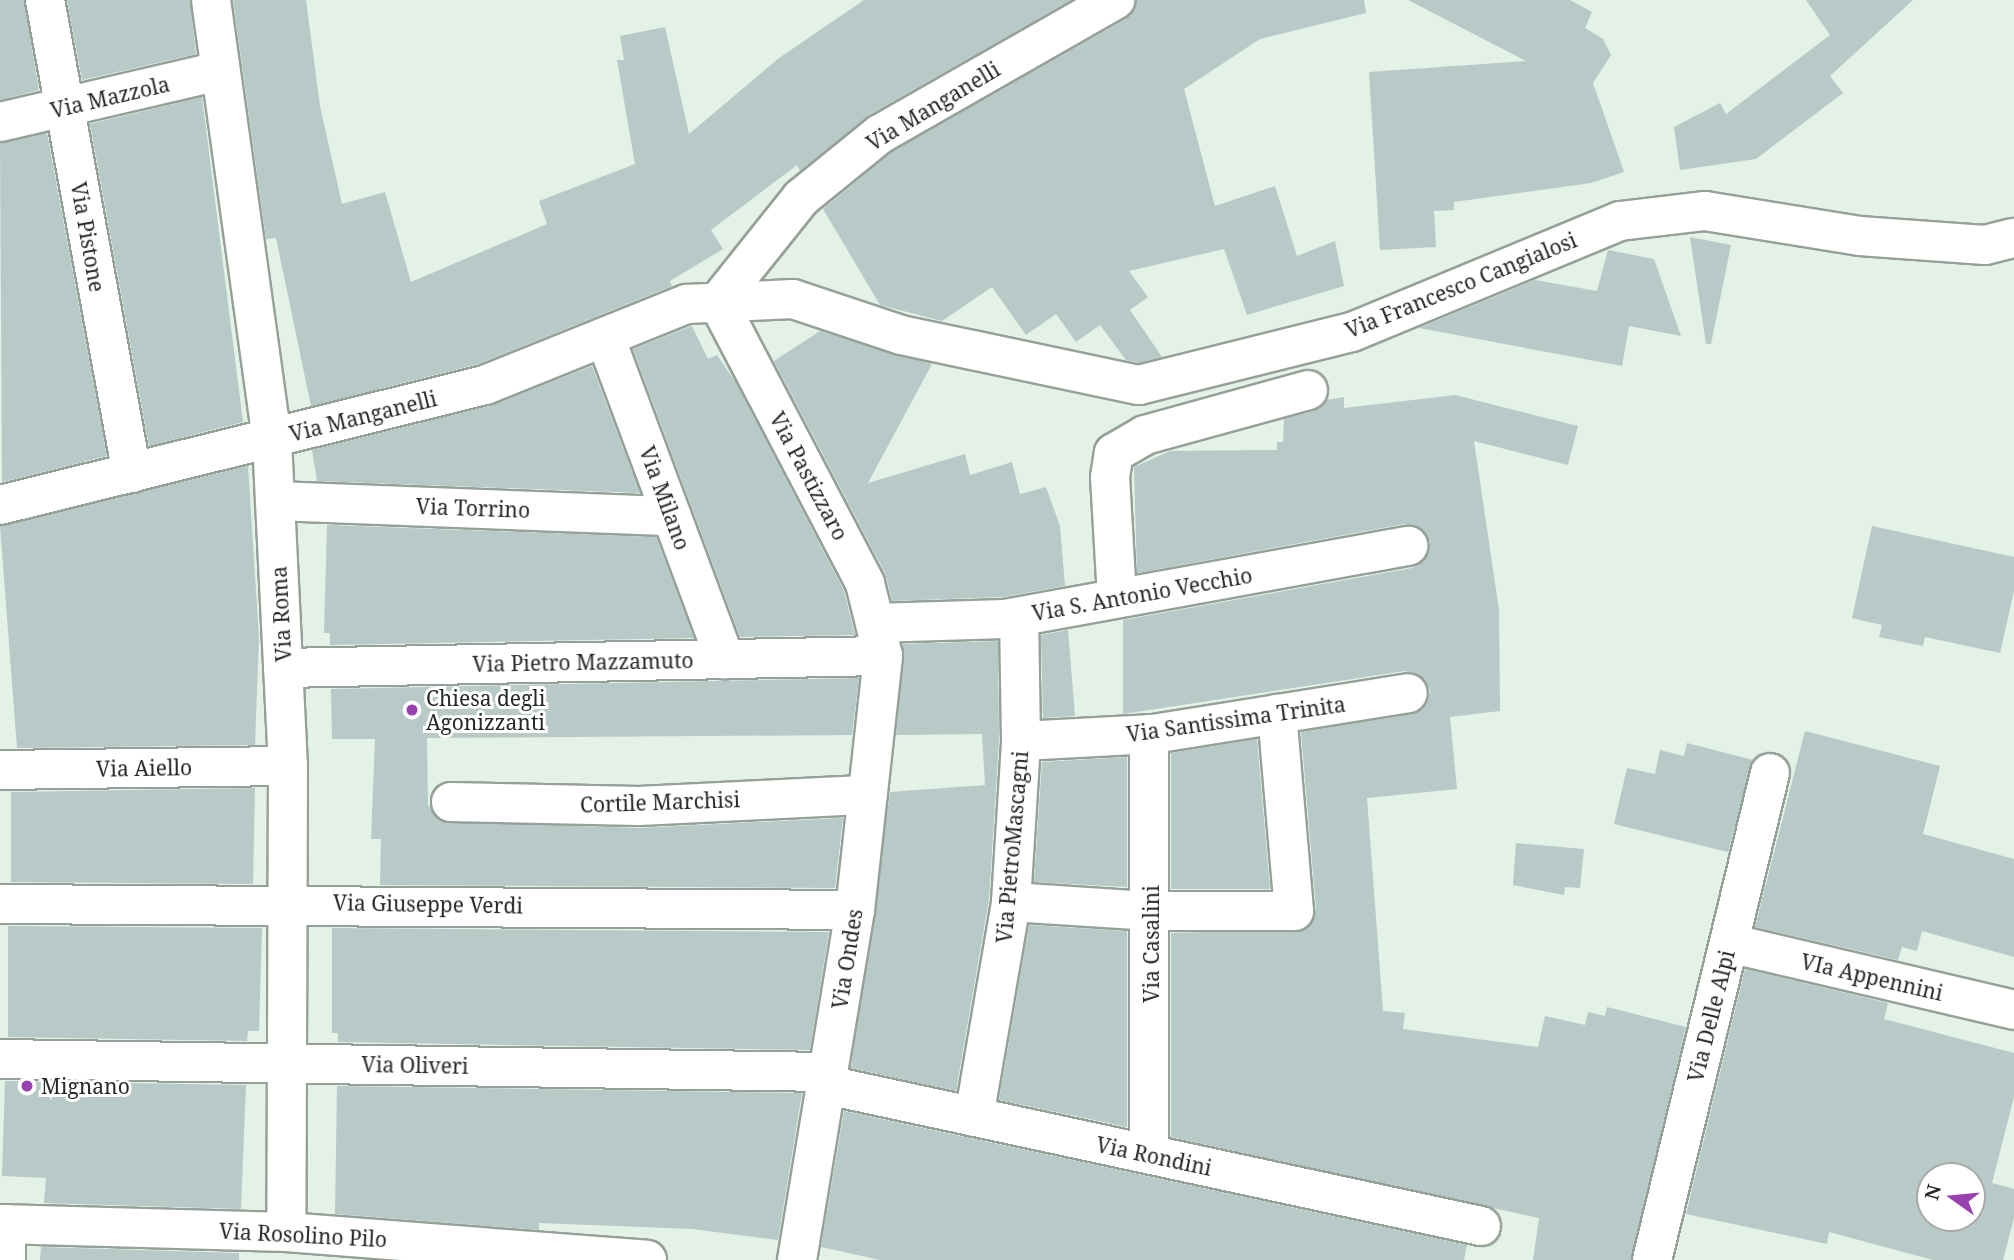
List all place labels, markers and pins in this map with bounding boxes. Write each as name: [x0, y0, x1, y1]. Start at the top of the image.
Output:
place label: Chiesa degli Agonizzanti: [426, 685, 546, 735]
marker: Chiesa degli Agonizzanti: [404, 702, 420, 718]
place label: Mignano: [41, 1073, 130, 1099]
marker: Mignano: [19, 1078, 35, 1094]

